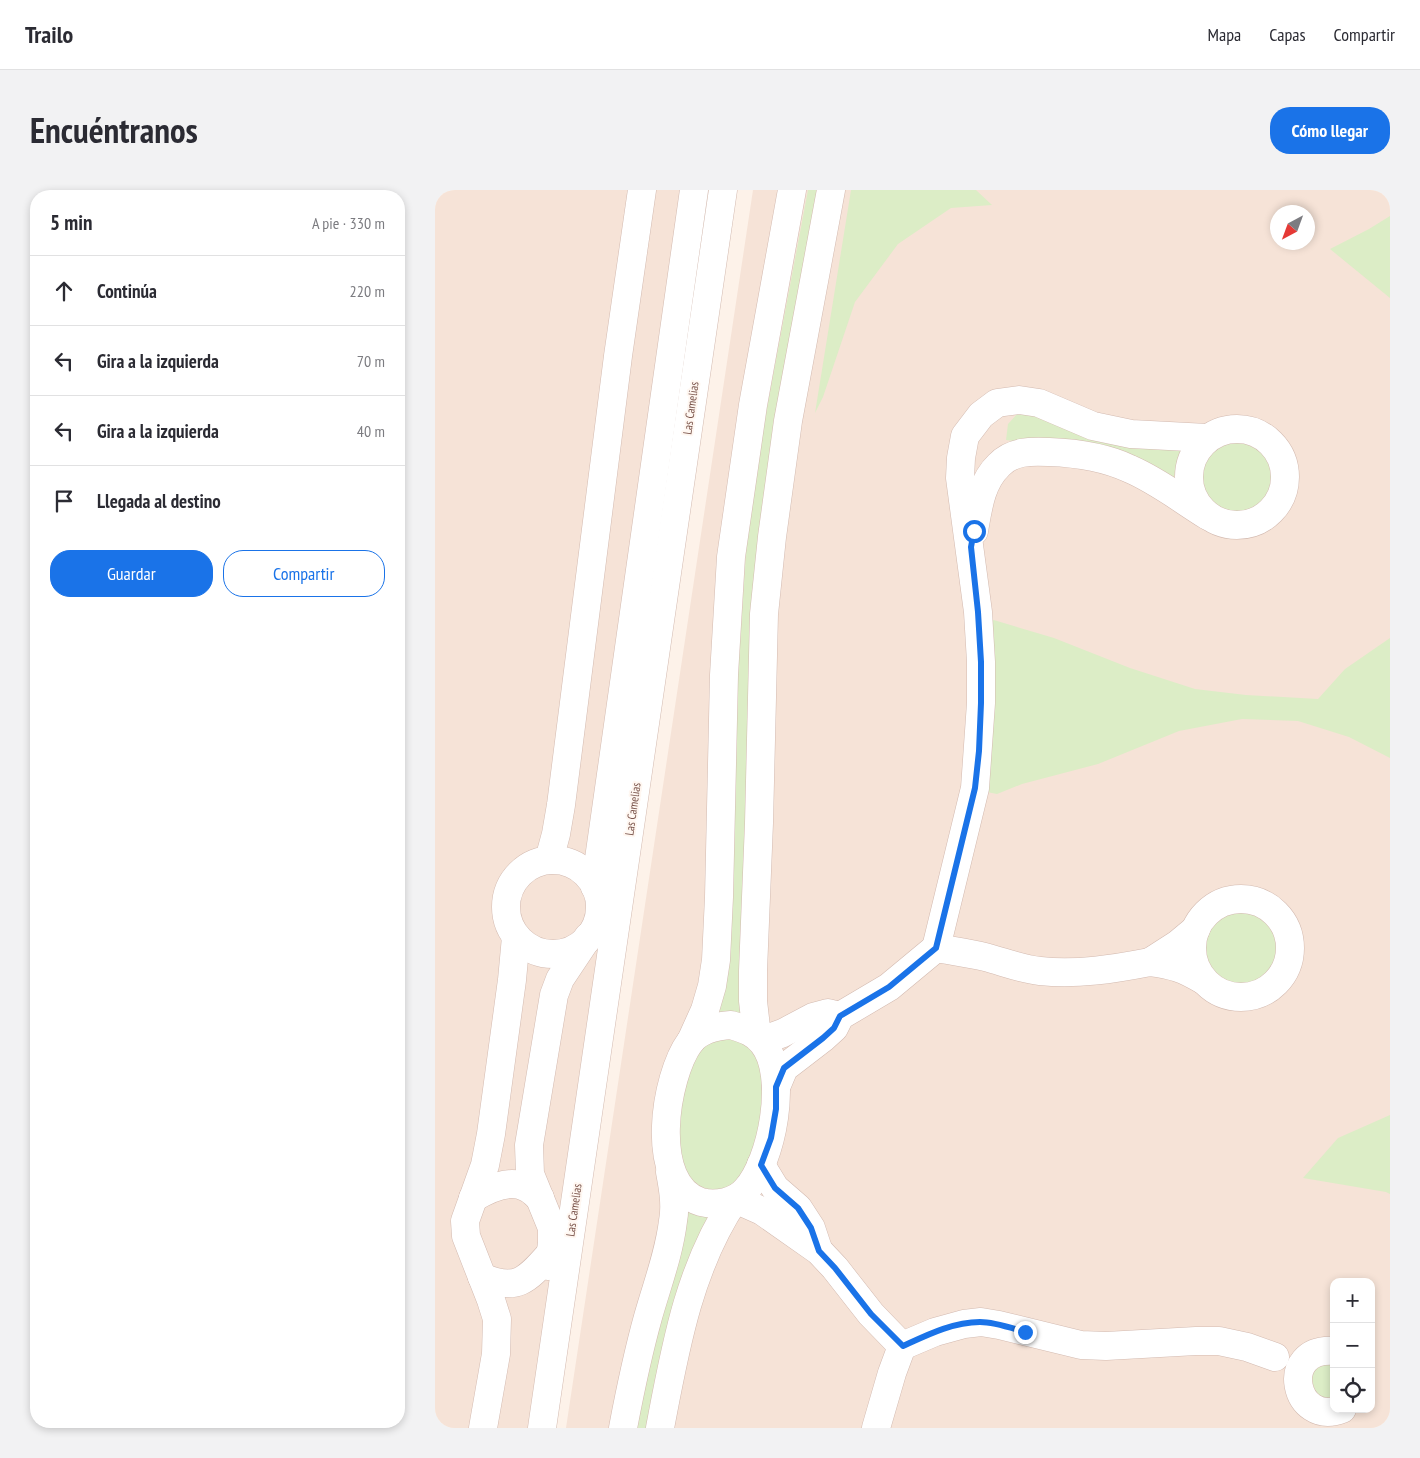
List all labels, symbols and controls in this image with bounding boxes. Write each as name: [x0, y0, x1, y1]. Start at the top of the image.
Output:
text: Trailo: [25, 19, 73, 50]
text: Mapa: [1208, 23, 1241, 46]
text: Capas: [1269, 23, 1306, 46]
text: Compartir: [1334, 23, 1395, 46]
text: Encuéntranos: [30, 107, 198, 153]
button: Cómo llegar: [1270, 107, 1390, 154]
north arrow: [1270, 205, 1315, 250]
text: 5 min: [50, 209, 92, 236]
text: A pie · 330 m: [312, 213, 385, 233]
icon: ahead: [50, 277, 78, 305]
text: Continúa: [97, 279, 157, 303]
text: 220 m: [350, 281, 385, 301]
icon: left: [50, 347, 78, 375]
text: Gira a la izquierda: [97, 349, 219, 373]
text: 70 m: [357, 351, 385, 371]
street label: Las Camelias: [679, 380, 702, 435]
icon: left: [50, 417, 78, 445]
text: Gira a la izquierda: [97, 419, 219, 443]
text: 40 m: [357, 421, 385, 441]
icon: arrive: [50, 487, 78, 515]
text: Llegada al destino: [97, 489, 221, 513]
route start: [963, 520, 986, 543]
button: Guardar: [50, 550, 213, 597]
button: Compartir: [223, 550, 385, 597]
street label: Las Camelias: [621, 781, 644, 836]
street label: Las Camelias: [562, 1182, 585, 1237]
map controls: [1330, 1278, 1375, 1413]
button: +: [1330, 1278, 1375, 1323]
route end: [1014, 1321, 1037, 1344]
button: −: [1330, 1323, 1375, 1368]
button: locate: [1330, 1368, 1375, 1413]

